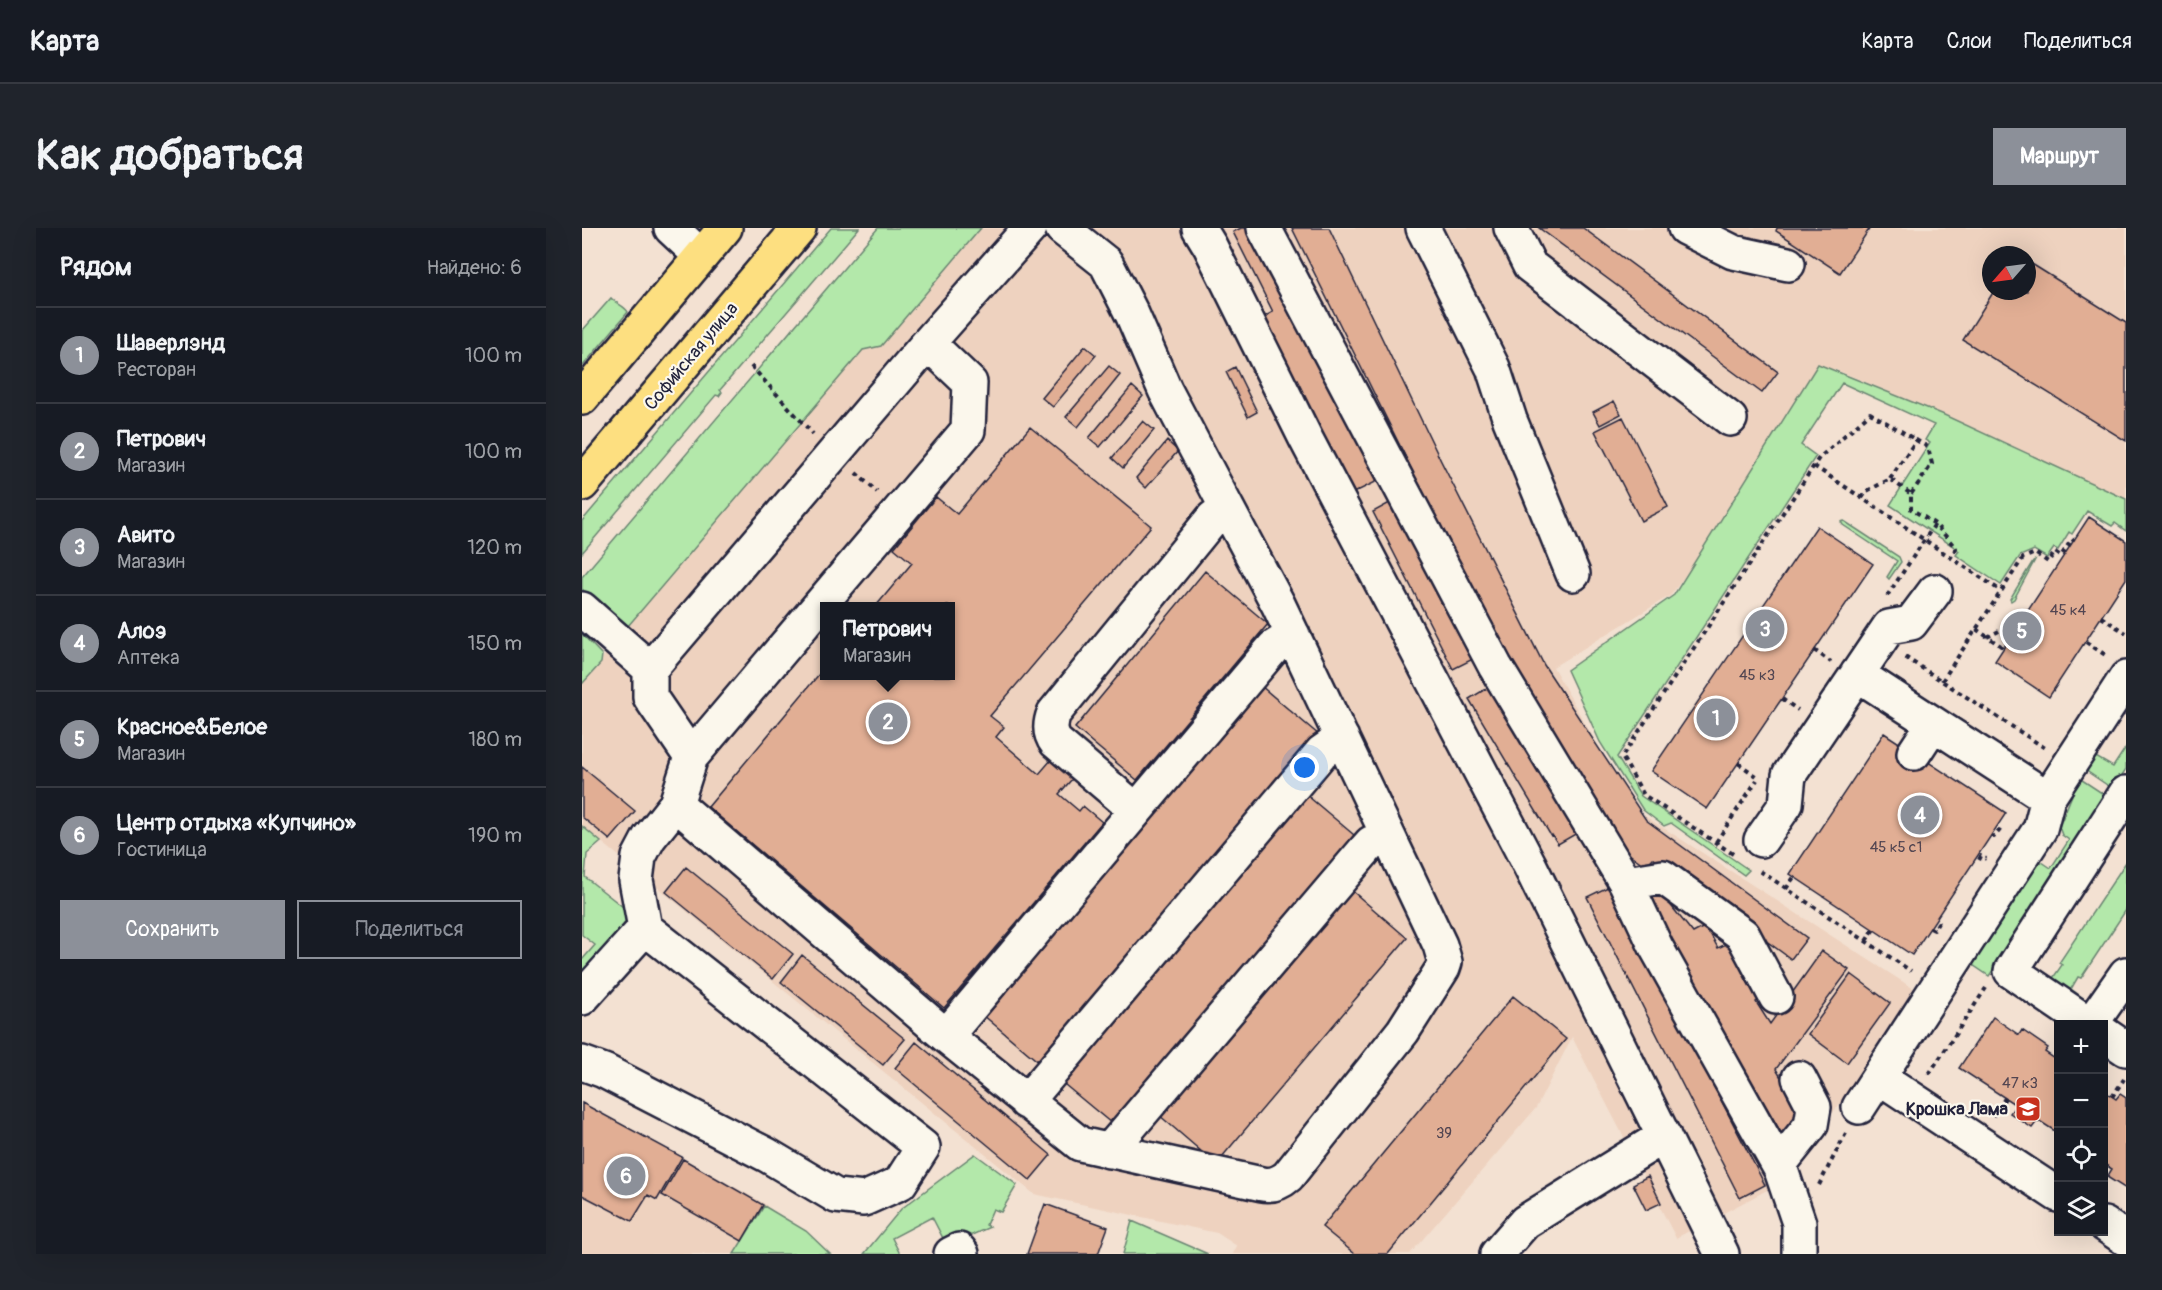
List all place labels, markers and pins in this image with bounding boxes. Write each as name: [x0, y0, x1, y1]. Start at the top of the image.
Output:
pin: 3: [1746, 606, 1784, 652]
pin: 5: [2002, 608, 2042, 654]
pin: 1: [1696, 696, 1736, 740]
pin: 2: [868, 700, 908, 744]
pin: 4: [1900, 792, 1940, 838]
school or university icon: Крошка Лама: [2013, 1094, 2043, 1124]
place label: Крошка Лама: [1906, 1098, 2009, 1121]
pin: 6: [606, 1154, 645, 1198]

